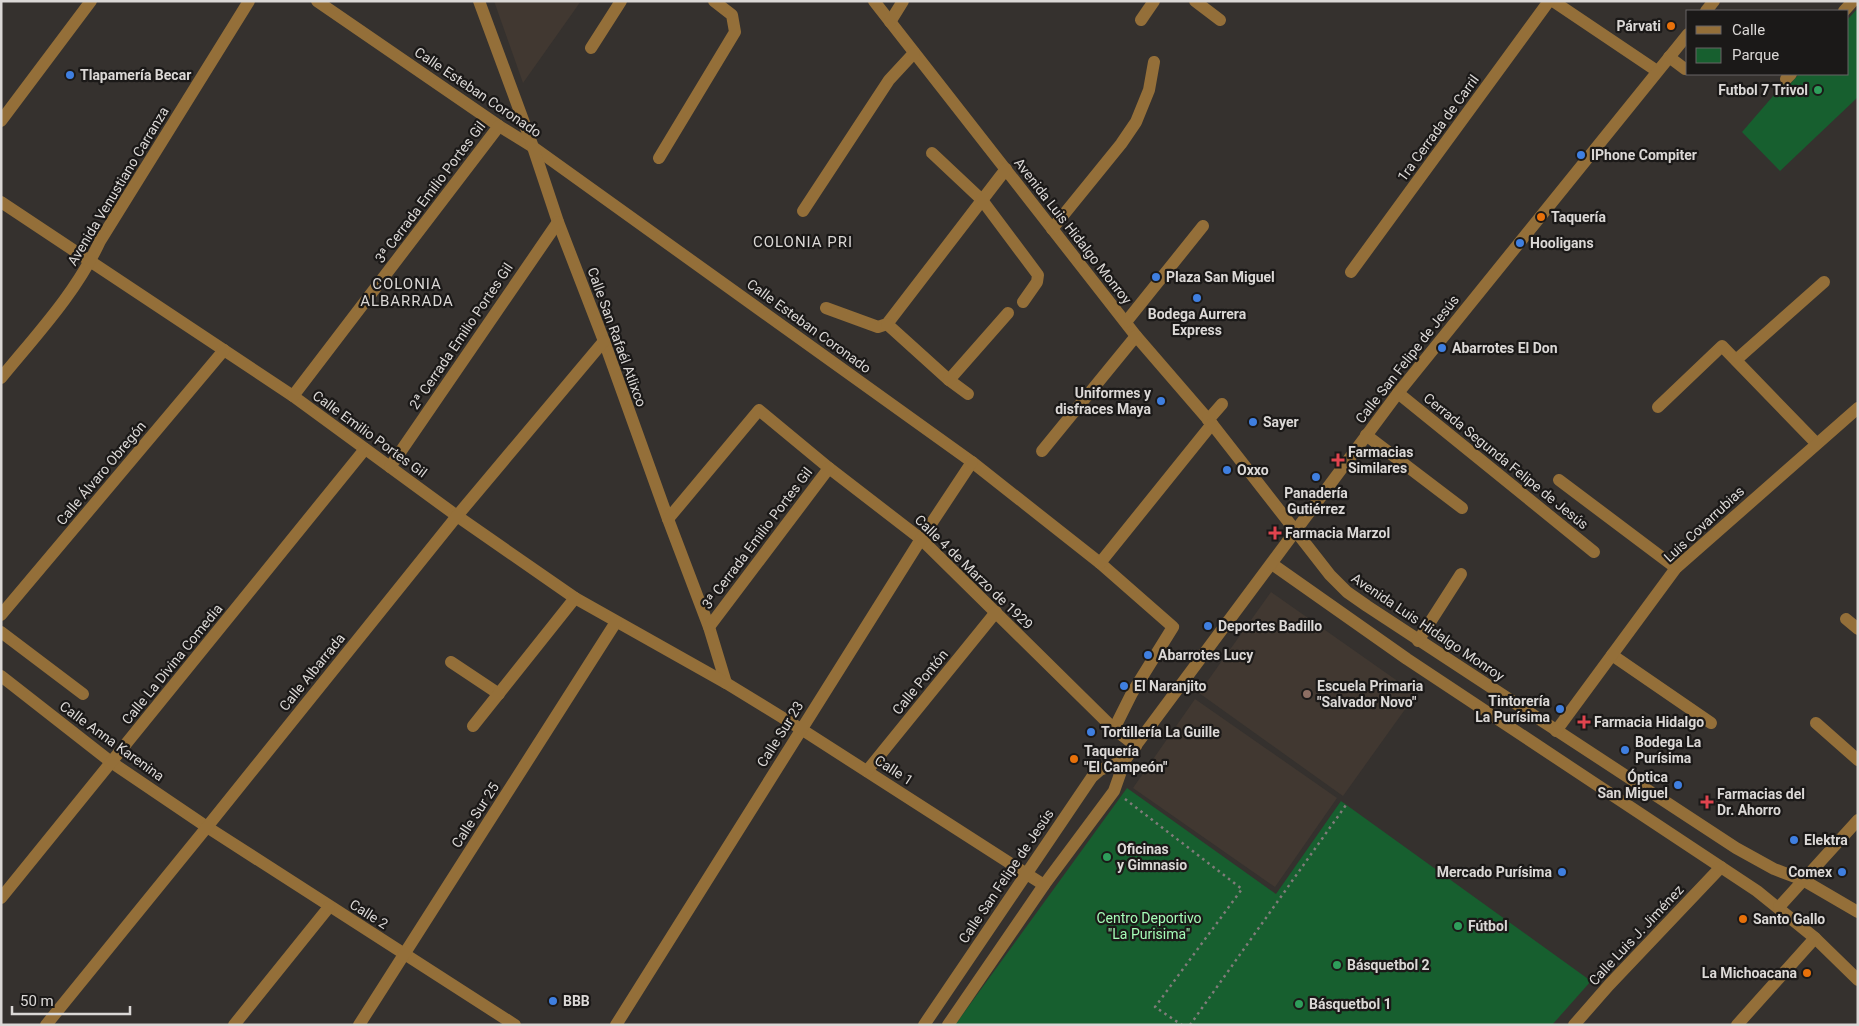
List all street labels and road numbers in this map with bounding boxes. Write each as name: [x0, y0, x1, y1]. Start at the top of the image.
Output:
street label: Calle Esteban Coronado: [412, 44, 544, 140]
street label: 1ra Cerrada de Carril: [1394, 72, 1482, 184]
street label: Avenida Venustiano Carranza: [64, 104, 172, 268]
street label: 3ª Cerrada Emilio Portes Gil: [372, 118, 488, 266]
street label: Avenida Luis Hidalgo Monroy: [1011, 155, 1135, 307]
street label: 2ª Cerrada Emilio Portes Gil: [406, 260, 516, 412]
street label: Calle San Rafaél Atlixco: [584, 265, 650, 409]
street label: Calle Esteban Coronado: [744, 276, 874, 376]
street label: Calle San Felipe de Jesús: [1352, 292, 1462, 426]
street label: Calle Emilio Portes Gil: [310, 387, 430, 481]
street label: Cerrada Segunda Felipe de Jesús: [1421, 390, 1591, 532]
street label: Calle Álvaro Obregón: [52, 417, 149, 528]
street label: 3ª Cerrada Emilio Portes Gil: [699, 464, 815, 612]
street label: Luis Covarrubias: [1661, 483, 1747, 565]
street label: Calle 4 de Marzo de 1929: [912, 511, 1036, 633]
street label: Avenida Luis Hidalgo Monroy: [1349, 570, 1508, 684]
street label: Calle La Divina Comedia: [118, 601, 226, 727]
street label: Calle Albarrada: [276, 630, 348, 714]
street label: Calle Pontón: [889, 646, 951, 718]
street label: Calle Anna Karenina: [57, 698, 167, 784]
street label: Calle Sur 23: [753, 698, 807, 770]
street label: Calle 1: [872, 752, 916, 788]
street label: Calle Sur 25: [448, 779, 502, 851]
street label: Calle San Felipe de Jesús: [955, 806, 1057, 946]
street label: Calle Luis J. Jiménez: [1585, 881, 1687, 988]
street label: Calle 2: [347, 896, 391, 932]

